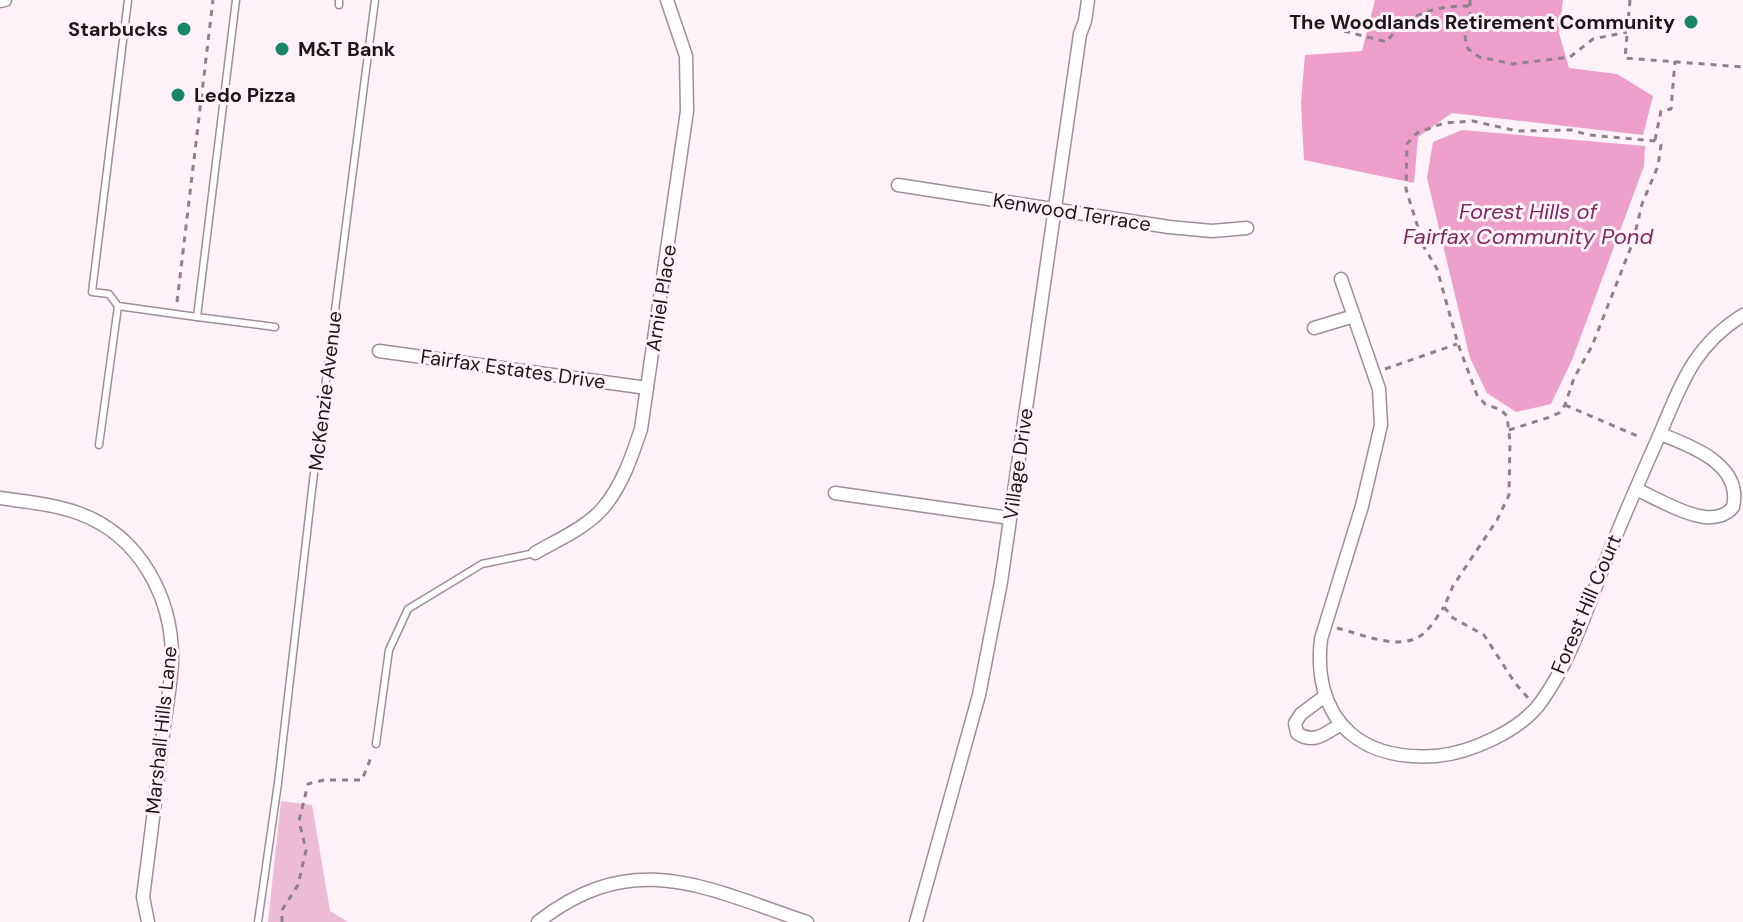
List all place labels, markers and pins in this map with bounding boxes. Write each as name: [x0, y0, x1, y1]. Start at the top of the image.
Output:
place label: The Woodlands Retirement Community: [1289, 9, 1675, 35]
marker: The Woodlands Retirement Community: [1682, 13, 1700, 31]
place label: Starbucks: [68, 16, 168, 42]
marker: Starbucks: [175, 20, 193, 38]
place label: M&T Bank: [298, 36, 396, 62]
marker: M&T Bank: [273, 40, 291, 58]
place label: Ledo Pizza: [194, 82, 296, 108]
marker: Ledo Pizza: [169, 86, 187, 104]

